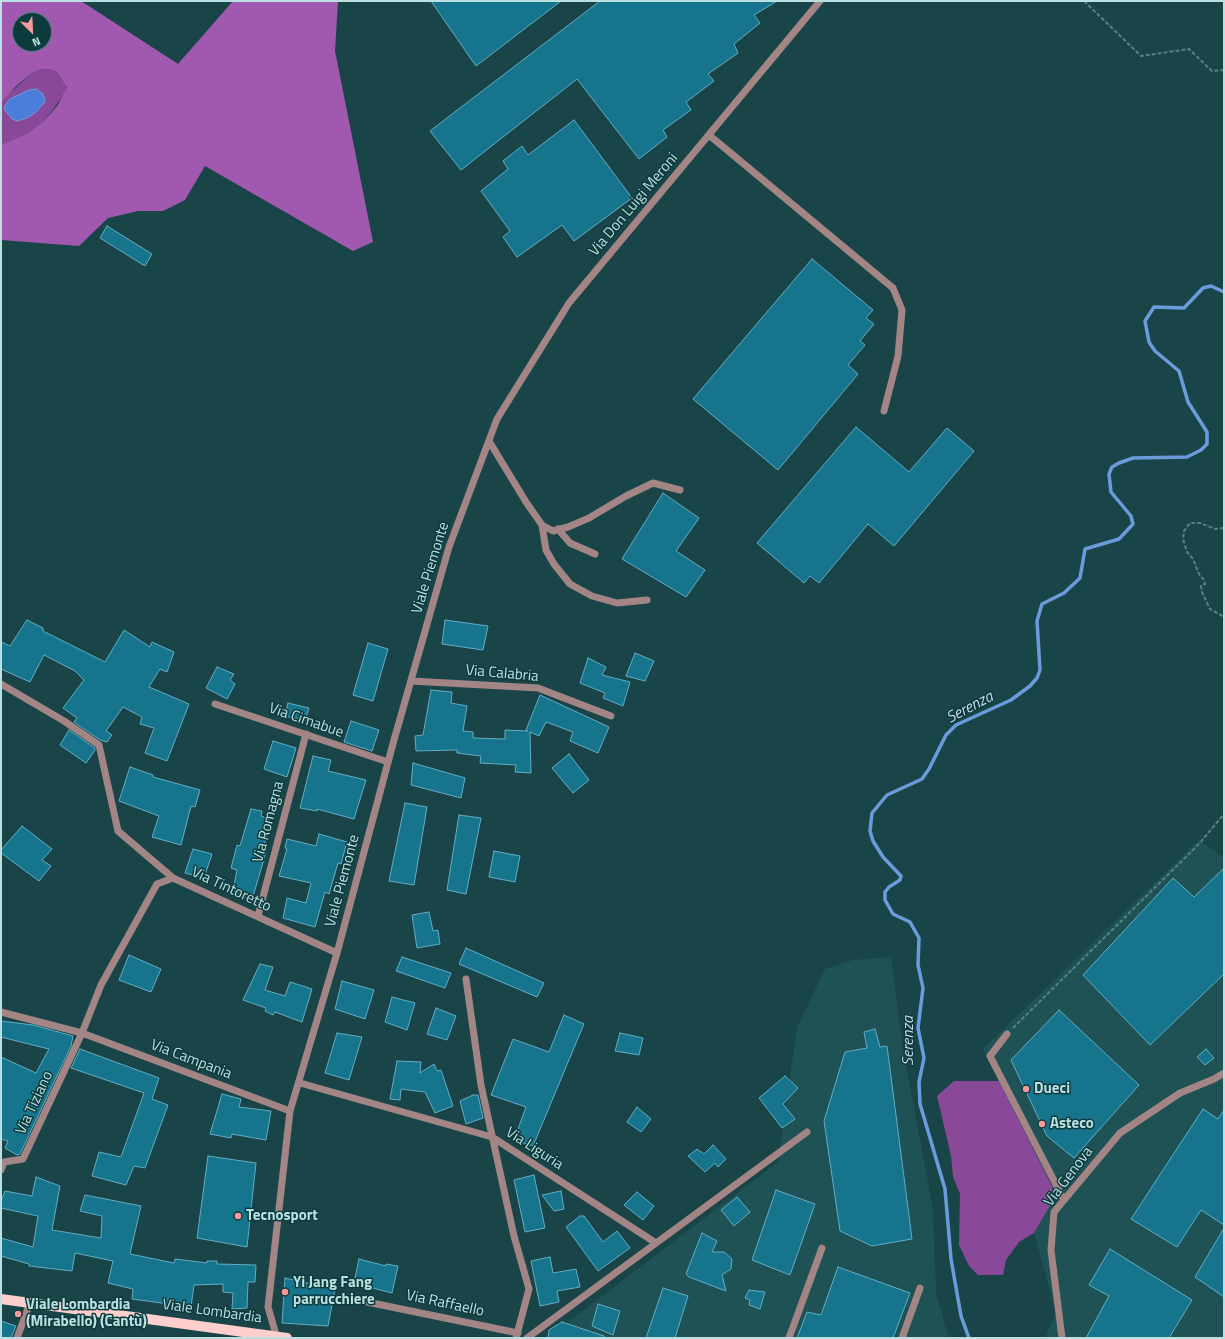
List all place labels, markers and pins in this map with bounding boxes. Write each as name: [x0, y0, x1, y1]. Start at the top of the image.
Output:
place label: Dueci: [1034, 1080, 1070, 1098]
marker: Dueci: [1021, 1084, 1031, 1094]
place label: Asteco: [1050, 1115, 1094, 1133]
marker: Asteco: [1037, 1119, 1047, 1129]
place label: Tecnosport: [246, 1207, 318, 1225]
marker: Tecnosport: [233, 1211, 243, 1221]
place label: Yi Jang Fang parrucchiere: [293, 1274, 375, 1309]
marker: Yi Jang Fang parrucchiere: [280, 1287, 290, 1297]
place label: Viale Lombardia (Mirabello) (Cantù): [26, 1296, 147, 1331]
marker: Viale Lombardia (Mirabello) (Cantù): [13, 1309, 23, 1319]

